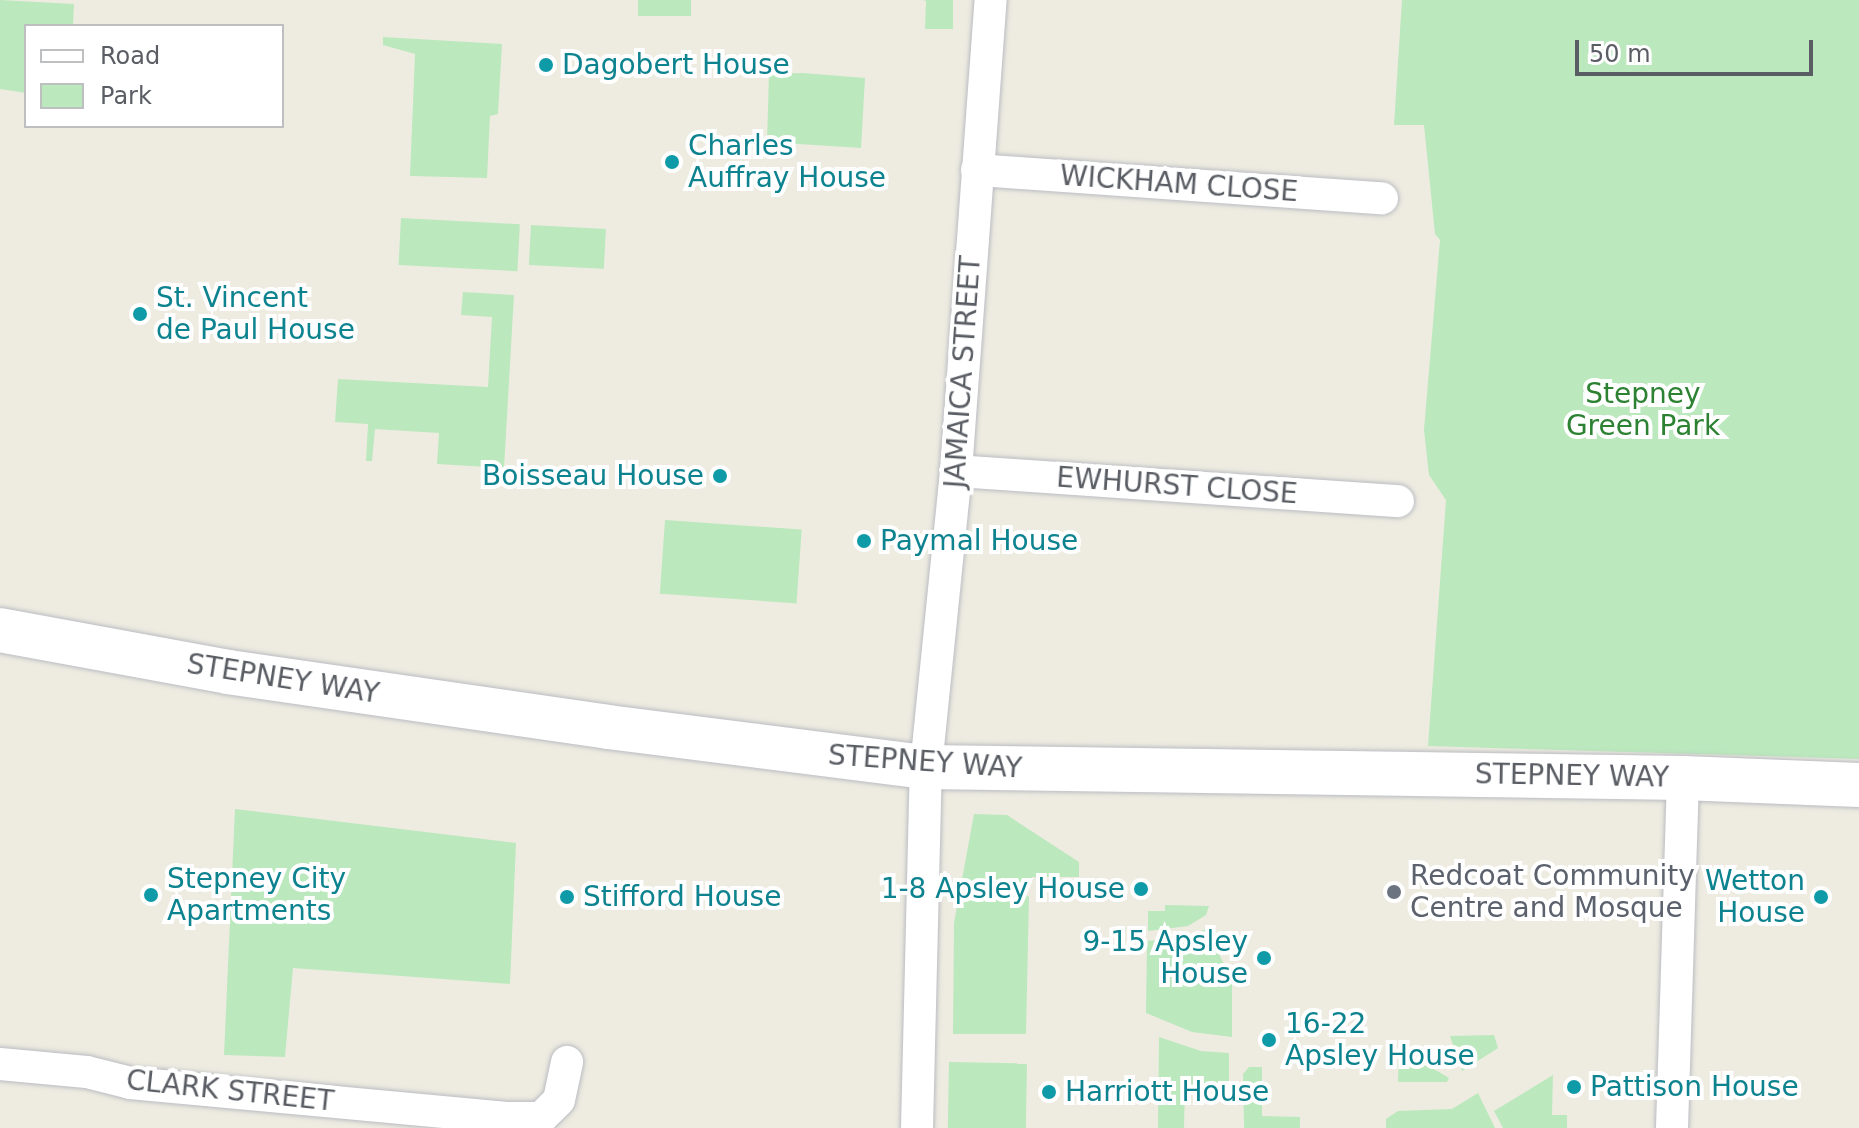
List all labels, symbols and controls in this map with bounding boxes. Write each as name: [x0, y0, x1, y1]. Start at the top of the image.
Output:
legend: [24, 24, 284, 128]
scale bar: [1579, 24, 1817, 74]
text: 50 m: [1589, 40, 1651, 68]
text: Road: [100, 42, 160, 70]
place label: Dagobert House: [562, 48, 790, 82]
marker: Dagobert House: [537, 56, 555, 74]
text: Park: [100, 82, 152, 110]
place label: Charles Auffray House: [688, 129, 886, 195]
marker: Charles Auffray House: [663, 153, 681, 171]
street label: WICKHAM CLOSE: [1059, 159, 1299, 209]
street label: JAMAICA STREET: [938, 255, 988, 489]
place label: St. Vincent de Paul House: [156, 281, 355, 347]
marker: St. Vincent de Paul House: [131, 305, 149, 323]
park label: Stepney Green Park: [1566, 377, 1720, 443]
place label: Boisseau House: [482, 459, 704, 493]
street label: EWHURST CLOSE: [1055, 461, 1299, 511]
marker: Boisseau House: [711, 467, 729, 485]
place label: Paymal House: [880, 524, 1078, 558]
marker: Paymal House: [855, 532, 873, 550]
street label: STEPNEY WAY: [184, 647, 382, 711]
street label: STEPNEY WAY: [827, 738, 1023, 786]
street label: STEPNEY WAY: [1475, 758, 1669, 794]
place label: Redcoat Community Centre and Mosque: [1410, 859, 1695, 925]
place label: Stepney City Apartments: [167, 862, 346, 928]
place label: Wetton House: [1705, 864, 1805, 930]
place label: 1-8 Apsley House: [881, 872, 1125, 906]
place label: Stifford House: [583, 880, 781, 914]
marker: 1-8 Apsley House: [1132, 880, 1150, 898]
marker: Redcoat Community Centre and Mosque: [1385, 883, 1403, 901]
marker: Stepney City Apartments: [142, 886, 160, 904]
marker: Stifford House: [558, 888, 576, 906]
marker: Wetton House: [1812, 888, 1830, 906]
place label: 9-15 Apsley House: [1082, 925, 1248, 991]
marker: 9-15 Apsley House: [1255, 949, 1273, 967]
place label: 16-22 Apsley House: [1285, 1007, 1475, 1073]
marker: 16-22 Apsley House: [1260, 1031, 1278, 1049]
street label: CLARK STREET: [125, 1063, 335, 1119]
place label: Pattison House: [1590, 1070, 1799, 1104]
place label: Harriott House: [1065, 1075, 1269, 1109]
marker: Pattison House: [1565, 1078, 1583, 1096]
marker: Harriott House: [1040, 1083, 1058, 1101]

